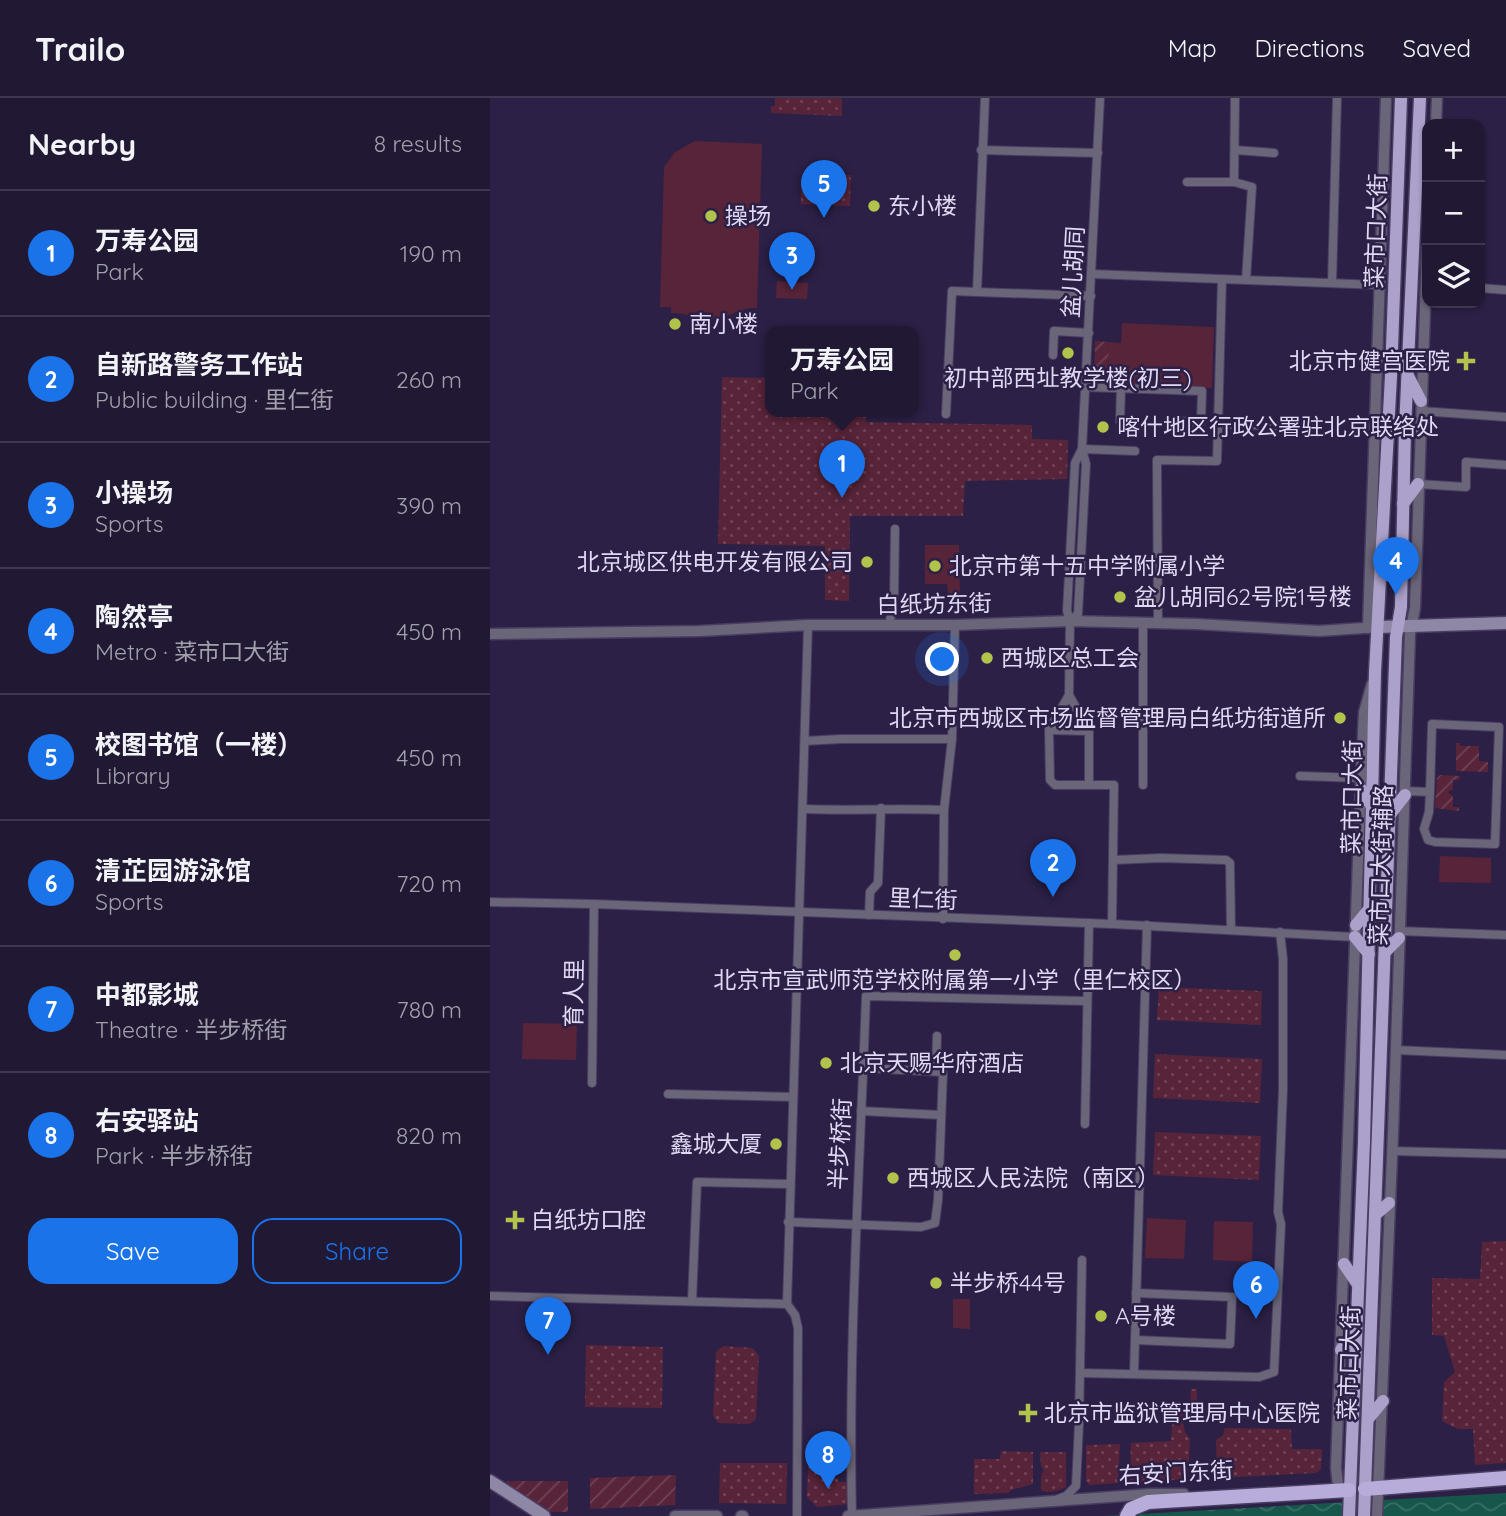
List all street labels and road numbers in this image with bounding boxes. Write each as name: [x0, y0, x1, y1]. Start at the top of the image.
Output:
street label: 菜市口大街: [1359, 173, 1392, 289]
street label: 盆儿胡同: [1056, 225, 1089, 319]
street label: 白纸坊东街: [876, 588, 992, 619]
street label: 菜市口大街: [1336, 739, 1367, 855]
street label: 菜市口大街辅路: [1363, 784, 1398, 946]
street label: 里仁街: [888, 883, 958, 914]
street label: 育人里: [558, 958, 589, 1028]
street label: 半步桥街: [823, 1097, 856, 1191]
street label: 菜市口大街: [1332, 1305, 1365, 1421]
street label: 右安门东街: [1118, 1455, 1234, 1490]

